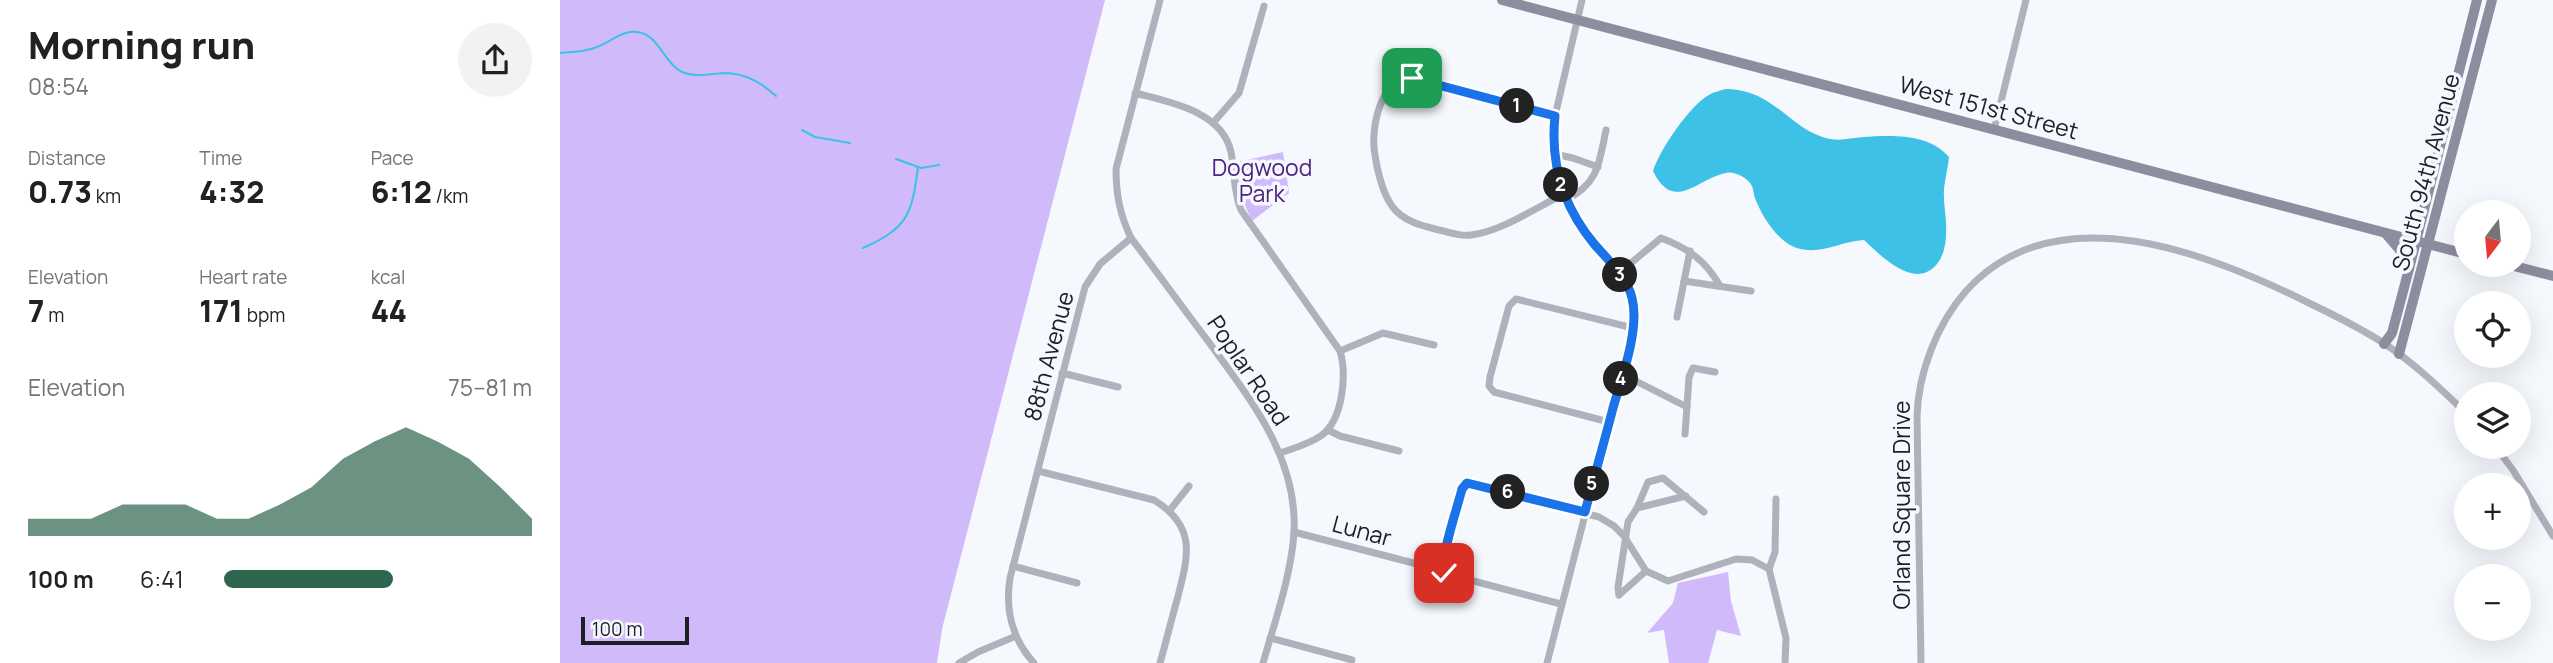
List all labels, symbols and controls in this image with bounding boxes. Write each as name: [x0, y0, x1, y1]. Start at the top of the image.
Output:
text: Morning run: [28, 18, 255, 70]
button: share: [458, 23, 532, 97]
pin: [1382, 48, 1442, 108]
icon: arrive: [1393, 59, 1431, 97]
street label: West 151st Street: [1896, 68, 2082, 146]
text: 08:54: [28, 70, 89, 102]
street label: South 94th Avenue: [2383, 70, 2467, 274]
pin: 1: [1500, 88, 1534, 124]
text: 1: [1512, 92, 1521, 118]
text: Distance: [28, 145, 106, 171]
text: Time: [199, 145, 242, 171]
text: Pace: [371, 145, 414, 171]
park label: Dogwood Park: [1212, 151, 1312, 209]
pin: 2: [1544, 168, 1578, 202]
text: 0.73: [28, 171, 92, 212]
text: 4:32: [199, 171, 264, 212]
text: 6:12: [371, 171, 432, 212]
text: 2: [1555, 171, 1566, 197]
text: km: [92, 183, 121, 209]
text: /km: [432, 183, 468, 209]
north arrow: [2454, 200, 2530, 276]
map controls: [2454, 200, 2531, 641]
pin: 3: [1602, 258, 1638, 292]
text: 3: [1614, 261, 1625, 287]
text: Elevation: [28, 264, 108, 290]
text: Heart rate: [199, 264, 287, 290]
text: kcal: [371, 264, 405, 290]
street label: 88th Avenue: [1015, 288, 1081, 424]
text: 7: [28, 290, 44, 331]
text: 171: [199, 290, 243, 331]
text: 44: [371, 290, 407, 331]
button: locate: [2454, 291, 2531, 368]
text: m: [44, 302, 64, 328]
text: bpm: [243, 302, 285, 328]
street label: Poplar Road: [1200, 309, 1298, 431]
pin: 4: [1604, 362, 1638, 396]
text: 4: [1615, 365, 1626, 391]
text: Elevation: [28, 371, 125, 403]
text: 75–81 m: [448, 371, 532, 403]
button: layers: [2454, 382, 2531, 459]
street label: Orland Square Drive: [1885, 400, 1917, 610]
pin: 5: [1574, 466, 1610, 502]
text: 5: [1586, 470, 1597, 496]
button: +: [2454, 473, 2531, 550]
pin: 6: [1490, 475, 1525, 510]
text: 6: [1502, 478, 1513, 504]
street label: Lunar: [1329, 507, 1395, 553]
pin: [1414, 543, 1474, 603]
icon: check: [1425, 554, 1463, 592]
text: 100 m: [28, 563, 94, 595]
text: 6:41: [140, 563, 184, 595]
button: −: [2454, 564, 2531, 641]
scale bar: [581, 614, 690, 646]
text: 100 m: [592, 616, 643, 642]

